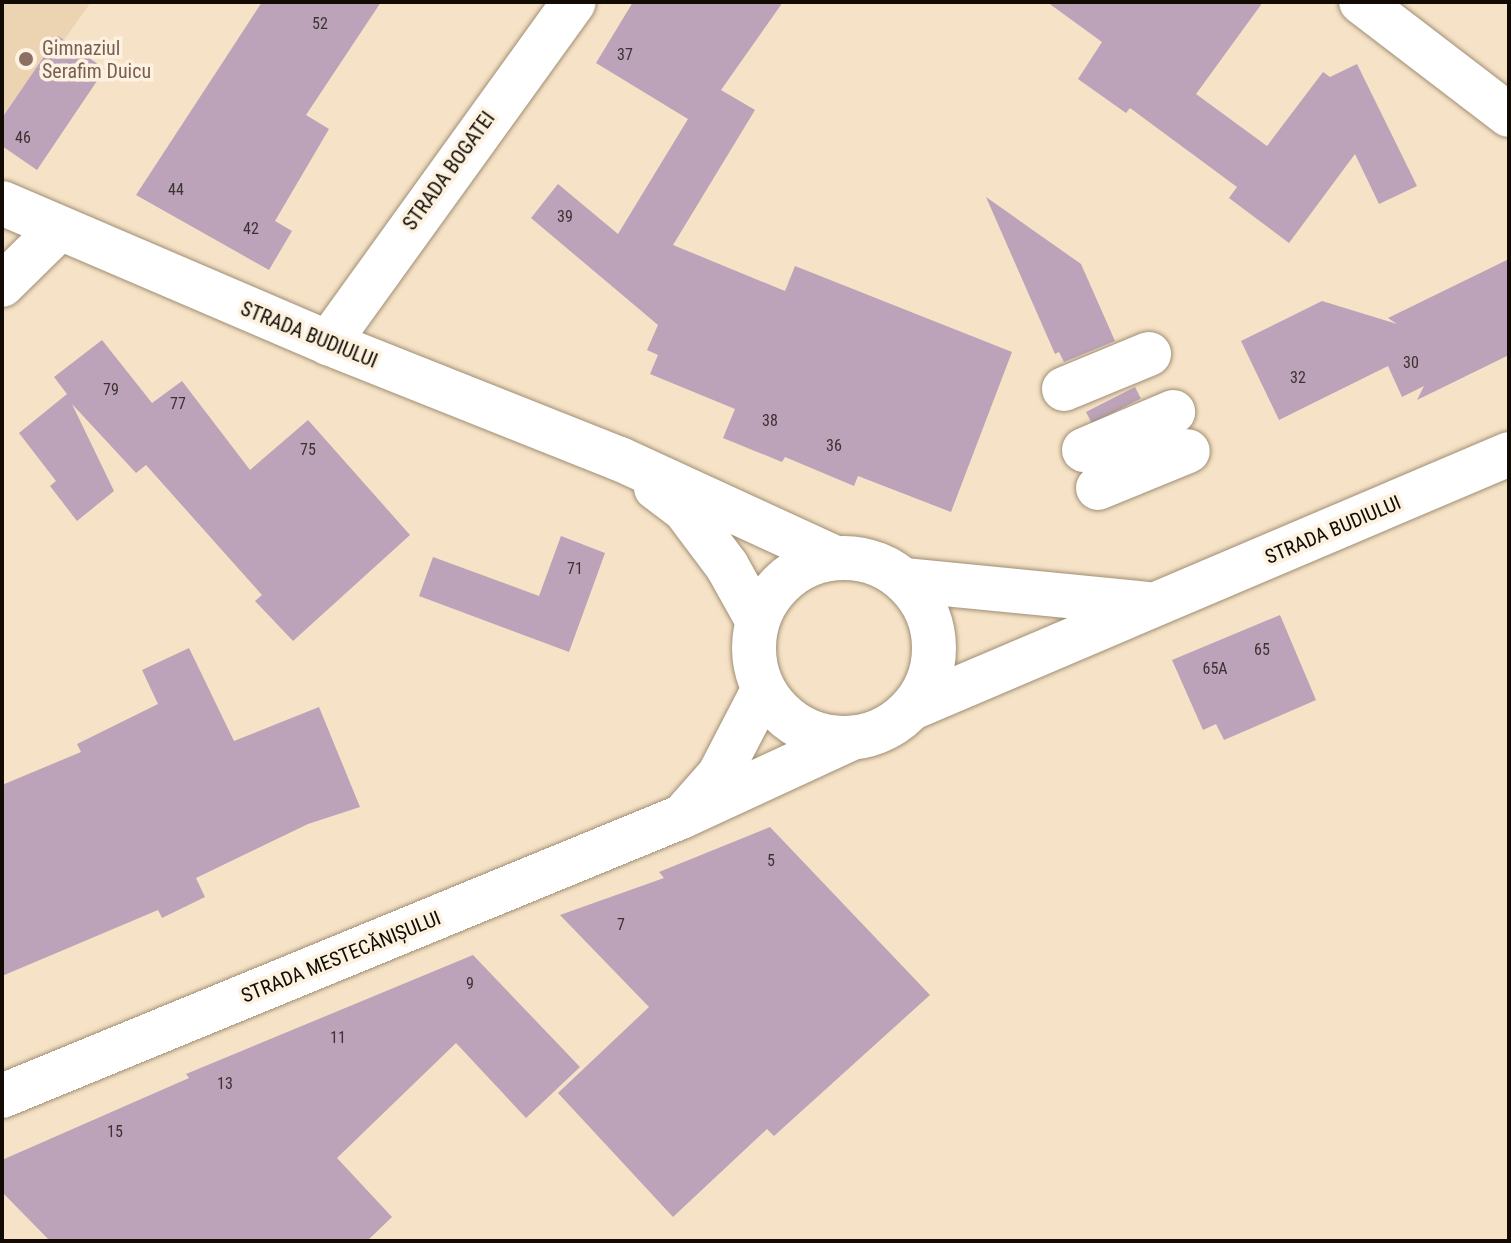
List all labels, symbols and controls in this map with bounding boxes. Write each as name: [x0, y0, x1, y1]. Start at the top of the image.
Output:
house number: 52: [312, 14, 328, 34]
place label: Gimnaziul Serafim Duicu: [42, 36, 151, 83]
house number: 37: [617, 45, 633, 65]
marker: Gimnaziul Serafim Duicu: [17, 50, 35, 68]
street label: STRADA BOGATEI: [398, 107, 500, 235]
house number: 46: [15, 128, 31, 148]
house number: 44: [168, 180, 184, 200]
house number: 39: [557, 207, 573, 227]
house number: 42: [243, 219, 259, 239]
street label: STRADA BUDIULUI: [237, 297, 381, 373]
house number: 30: [1403, 353, 1419, 373]
house number: 32: [1290, 368, 1306, 388]
house number: 79: [103, 380, 119, 400]
house number: 77: [170, 394, 186, 414]
house number: 38: [762, 411, 778, 431]
house number: 36: [826, 436, 842, 456]
house number: 75: [300, 440, 316, 460]
street label: STRADA BUDIULUI: [1261, 491, 1405, 569]
house number: 71: [567, 559, 583, 579]
house number: 65: [1254, 640, 1270, 660]
house number: 65A: [1202, 659, 1228, 679]
house number: 5: [767, 851, 775, 871]
street label: STRADA MESTECĂNIȘULUI: [238, 906, 444, 1008]
house number: 7: [617, 915, 625, 935]
house number: 9: [466, 974, 474, 994]
house number: 11: [330, 1028, 346, 1048]
house number: 13: [217, 1074, 233, 1094]
house number: 15: [107, 1122, 123, 1142]

